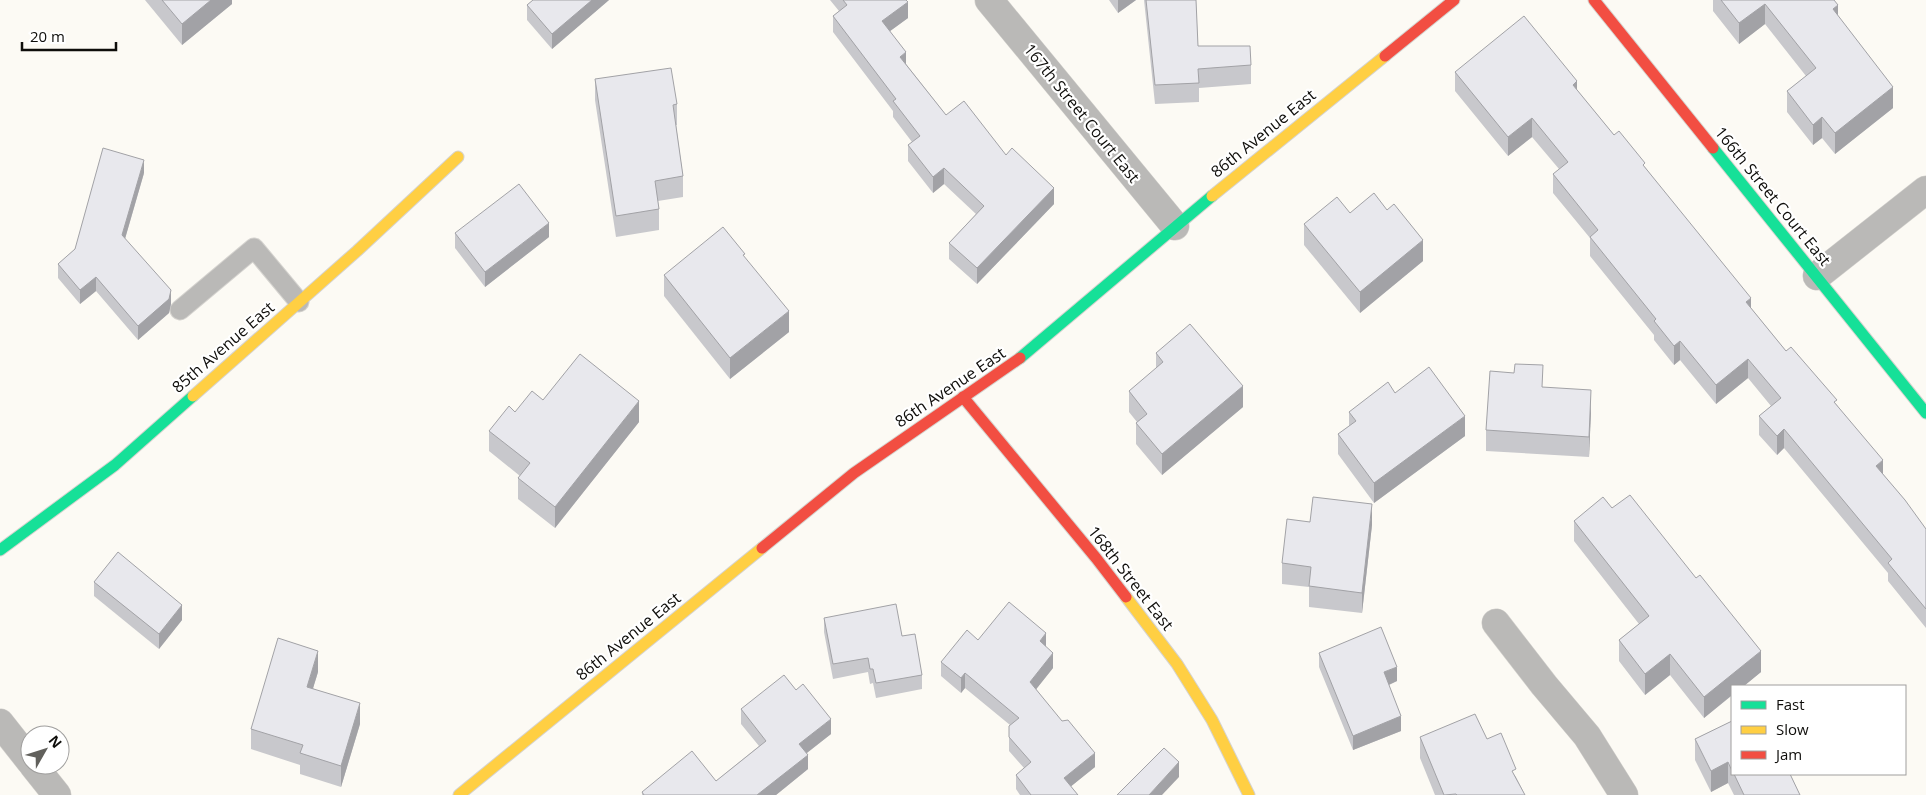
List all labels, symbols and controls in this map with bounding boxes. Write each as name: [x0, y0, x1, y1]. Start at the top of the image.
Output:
scale bar: [22, 20, 116, 52]
text: 20 m: [30, 26, 65, 46]
street label: 167th Street Court East: [1019, 39, 1145, 187]
street label: 86th Avenue East: [1206, 84, 1320, 182]
street label: 166th Street Court East: [1710, 122, 1836, 270]
street label: 85th Avenue East: [167, 296, 279, 398]
street label: 86th Avenue East: [890, 342, 1010, 432]
street label: 168th Street East: [1083, 521, 1179, 635]
street label: 86th Avenue East: [571, 587, 685, 685]
legend: [1731, 685, 1906, 775]
text: Fast: [1776, 694, 1805, 714]
text: Slow: [1776, 719, 1809, 739]
north arrow: [20, 725, 70, 775]
text: N: [45, 731, 66, 752]
text: Jam: [1774, 744, 1802, 764]

